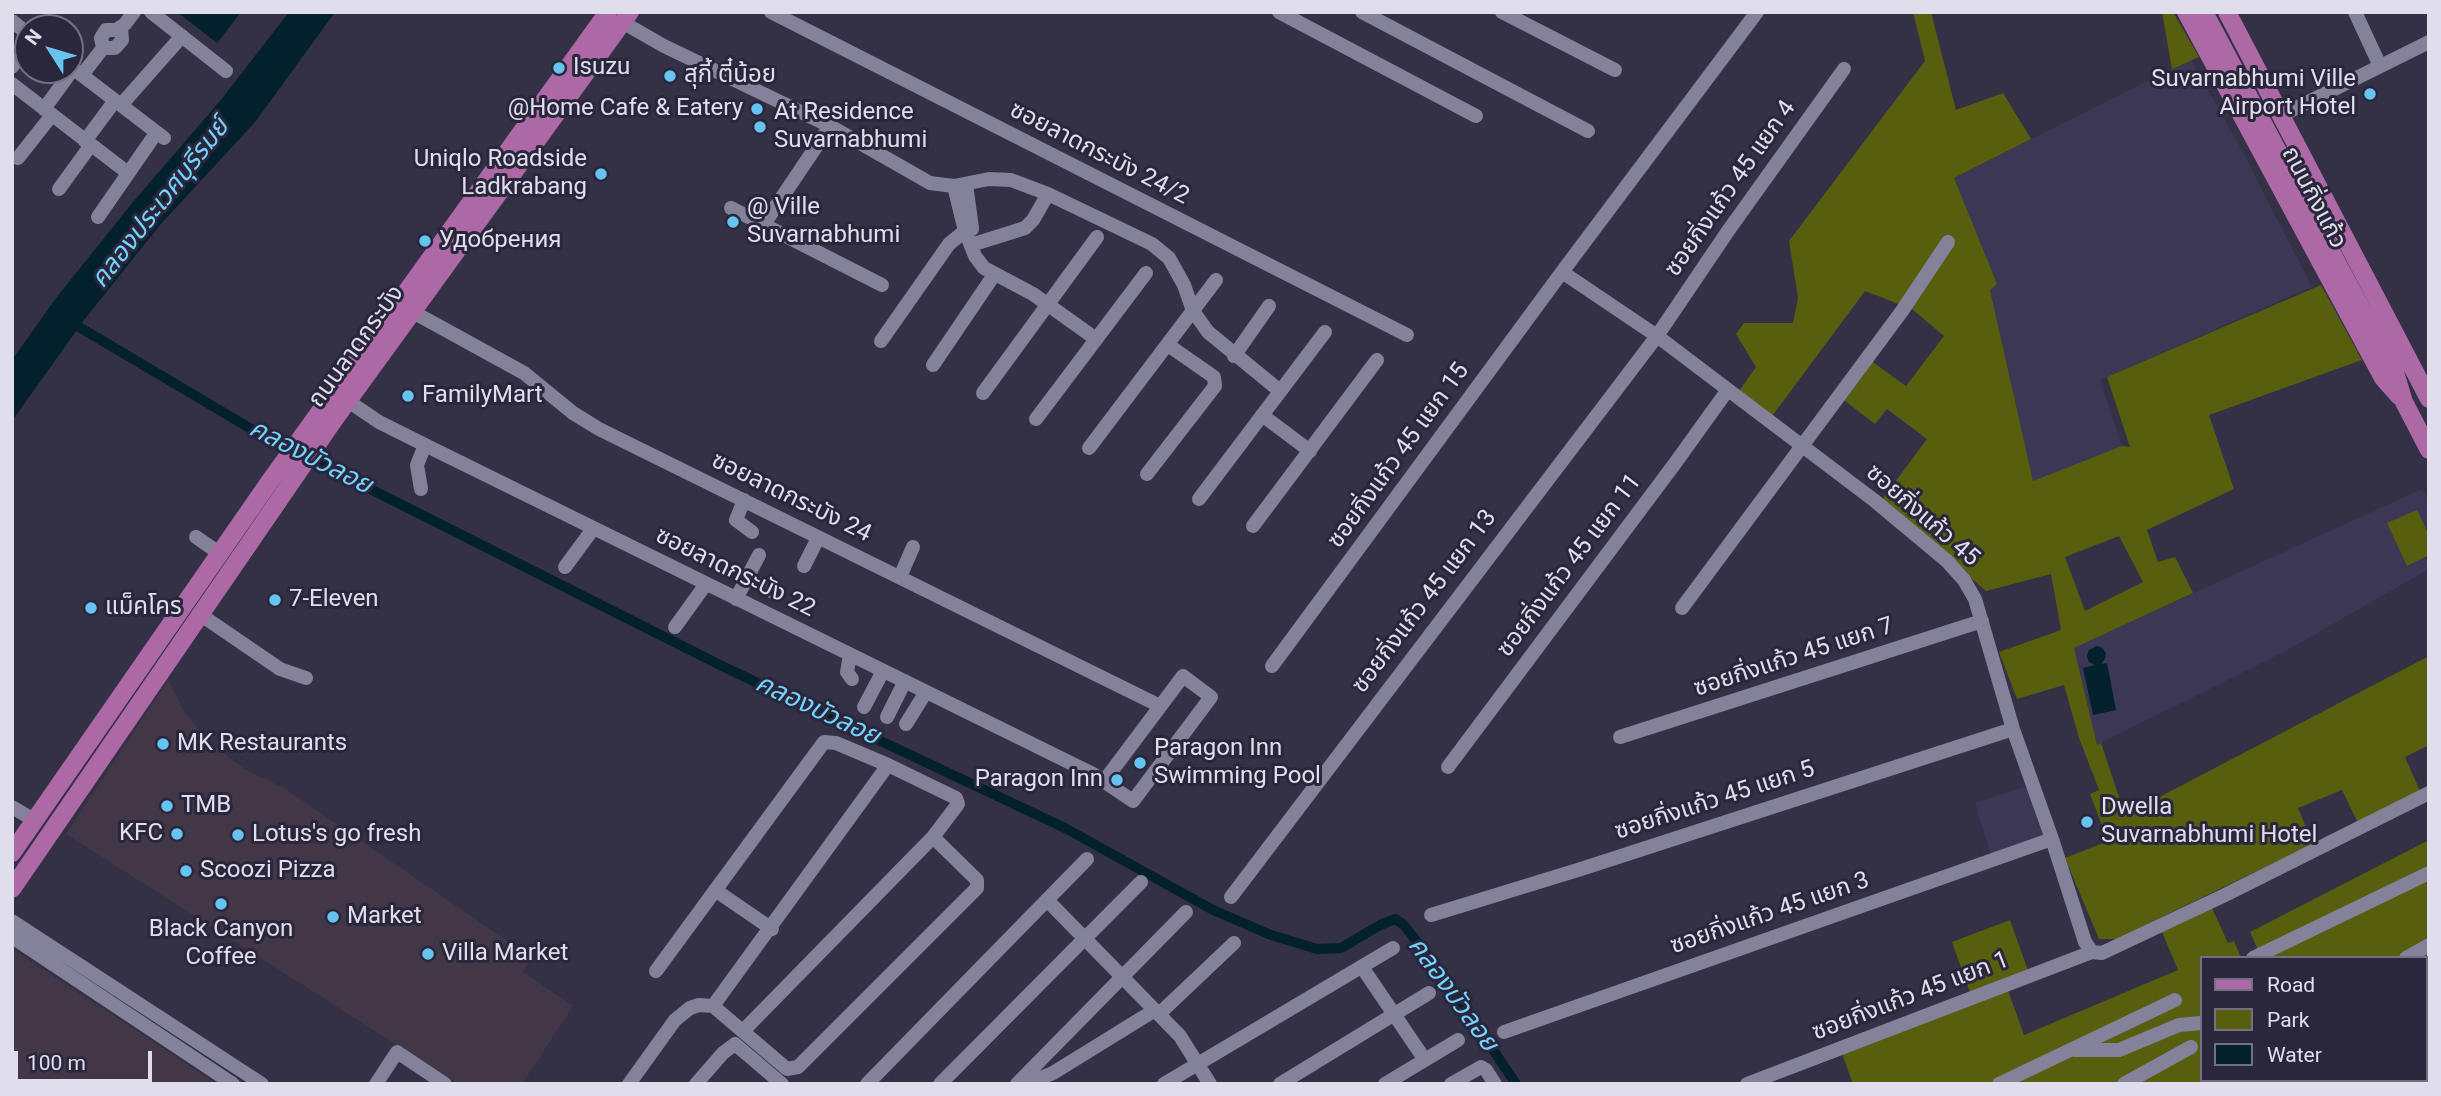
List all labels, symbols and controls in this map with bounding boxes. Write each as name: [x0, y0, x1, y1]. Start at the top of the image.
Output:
north arrow: [14, 14, 84, 84]
text: N: [20, 25, 47, 50]
place label: Isuzu: [573, 54, 630, 82]
marker: Isuzu: [551, 60, 567, 76]
place label: สุกี้ ตี๋น้อย: [684, 62, 776, 90]
place label: Suvarnabhumi Ville Airport Hotel: [2151, 66, 2356, 122]
marker: สุกี้ ตี๋น้อย: [662, 68, 678, 84]
marker: Suvarnabhumi Ville Airport Hotel: [2362, 86, 2378, 102]
place label: @Home Cafe & Eatery: [508, 95, 743, 123]
street label: ซอยกิ่งแก้ว 45 แยก 4: [1659, 95, 1803, 283]
street label: ซอยลาดกระบัง 24/2: [1004, 96, 1194, 212]
place label: At Residence Suvarnabhumi: [774, 99, 927, 155]
marker: @Home Cafe & Eatery: [749, 101, 765, 117]
water label: คลองประเวศบุรีรมย์: [85, 113, 237, 295]
marker: At Residence Suvarnabhumi: [752, 119, 768, 135]
street label: ถนนกิ่งแก้ว: [2274, 142, 2352, 254]
place label: Uniqlo Roadside Ladkrabang: [414, 146, 587, 202]
marker: Uniqlo Roadside Ladkrabang: [593, 166, 609, 182]
place label: @ Ville Suvarnabhumi: [747, 194, 900, 250]
marker: @ Ville Suvarnabhumi: [725, 214, 741, 230]
place label: Удобрения: [439, 227, 561, 255]
marker: Удобрения: [417, 233, 433, 249]
street label: ถนนลาดกระบัง: [303, 280, 411, 414]
street label: ซอยกิ่งแก้ว 45 แยก 15: [1322, 358, 1476, 554]
place label: FamilyMart: [422, 382, 543, 410]
marker: FamilyMart: [400, 388, 416, 404]
water label: คลองบัวลอย: [243, 414, 377, 502]
street label: ซอยลาดกระบัง 24: [706, 447, 876, 549]
street label: ซอยกิ่งแก้ว 45: [1859, 459, 1985, 573]
street label: ซอยกิ่งแก้ว 45 แยก 11: [1492, 469, 1648, 663]
street label: ซอยกิ่งแก้ว 45 แยก 13: [1347, 505, 1503, 699]
street label: ซอยลาดกระบัง 22: [650, 522, 820, 624]
place label: 7-Eleven: [289, 586, 379, 614]
marker: 7-Eleven: [267, 592, 283, 608]
place label: แม็คโคร: [105, 594, 182, 622]
marker: แม็คโคร: [83, 600, 99, 616]
street label: ซอยกิ่งแก้ว 45 แยก 7: [1690, 612, 1898, 704]
water label: คลองบัวลอย: [750, 669, 884, 753]
place label: MK Restaurants: [177, 730, 347, 758]
place label: Paragon Inn Swimming Pool: [1154, 735, 1321, 791]
marker: MK Restaurants: [155, 736, 171, 752]
marker: Paragon Inn Swimming Pool: [1132, 755, 1148, 771]
street label: ซอยกิ่งแก้ว 45 แยก 5: [1611, 755, 1819, 847]
place label: Paragon Inn: [975, 766, 1103, 794]
marker: Paragon Inn: [1109, 772, 1125, 788]
place label: TMB: [181, 792, 231, 820]
place label: Dwella Suvarnabhumi Hotel: [2101, 794, 2317, 850]
marker: TMB: [159, 798, 175, 814]
marker: Dwella Suvarnabhumi Hotel: [2079, 814, 2095, 830]
place label: KFC: [119, 820, 163, 848]
place label: Lotus's go fresh: [252, 821, 421, 849]
marker: KFC: [169, 826, 185, 842]
marker: Lotus's go fresh: [230, 827, 246, 843]
place label: Scoozi Pizza: [200, 857, 336, 885]
marker: Scoozi Pizza: [178, 863, 194, 879]
street label: ซอยกิ่งแก้ว 45 แยก 3: [1667, 866, 1873, 962]
marker: Black Canyon Coffee: [213, 896, 229, 912]
place label: Market: [347, 903, 422, 931]
marker: Market: [325, 909, 341, 925]
place label: Black Canyon Coffee: [149, 916, 293, 972]
water label: คลองบัวลอย: [1400, 932, 1504, 1058]
place label: Villa Market: [442, 940, 568, 968]
marker: Villa Market: [420, 946, 436, 962]
street label: ซอยกิ่งแก้ว 45 แยก 1: [1809, 946, 2013, 1048]
legend: [2200, 956, 2427, 1082]
text: Road: [2267, 973, 2315, 997]
text: Park: [2267, 1008, 2309, 1032]
scale bar: [18, 1036, 156, 1080]
text: Water: [2267, 1043, 2322, 1067]
text: 100 m: [27, 1051, 86, 1075]

